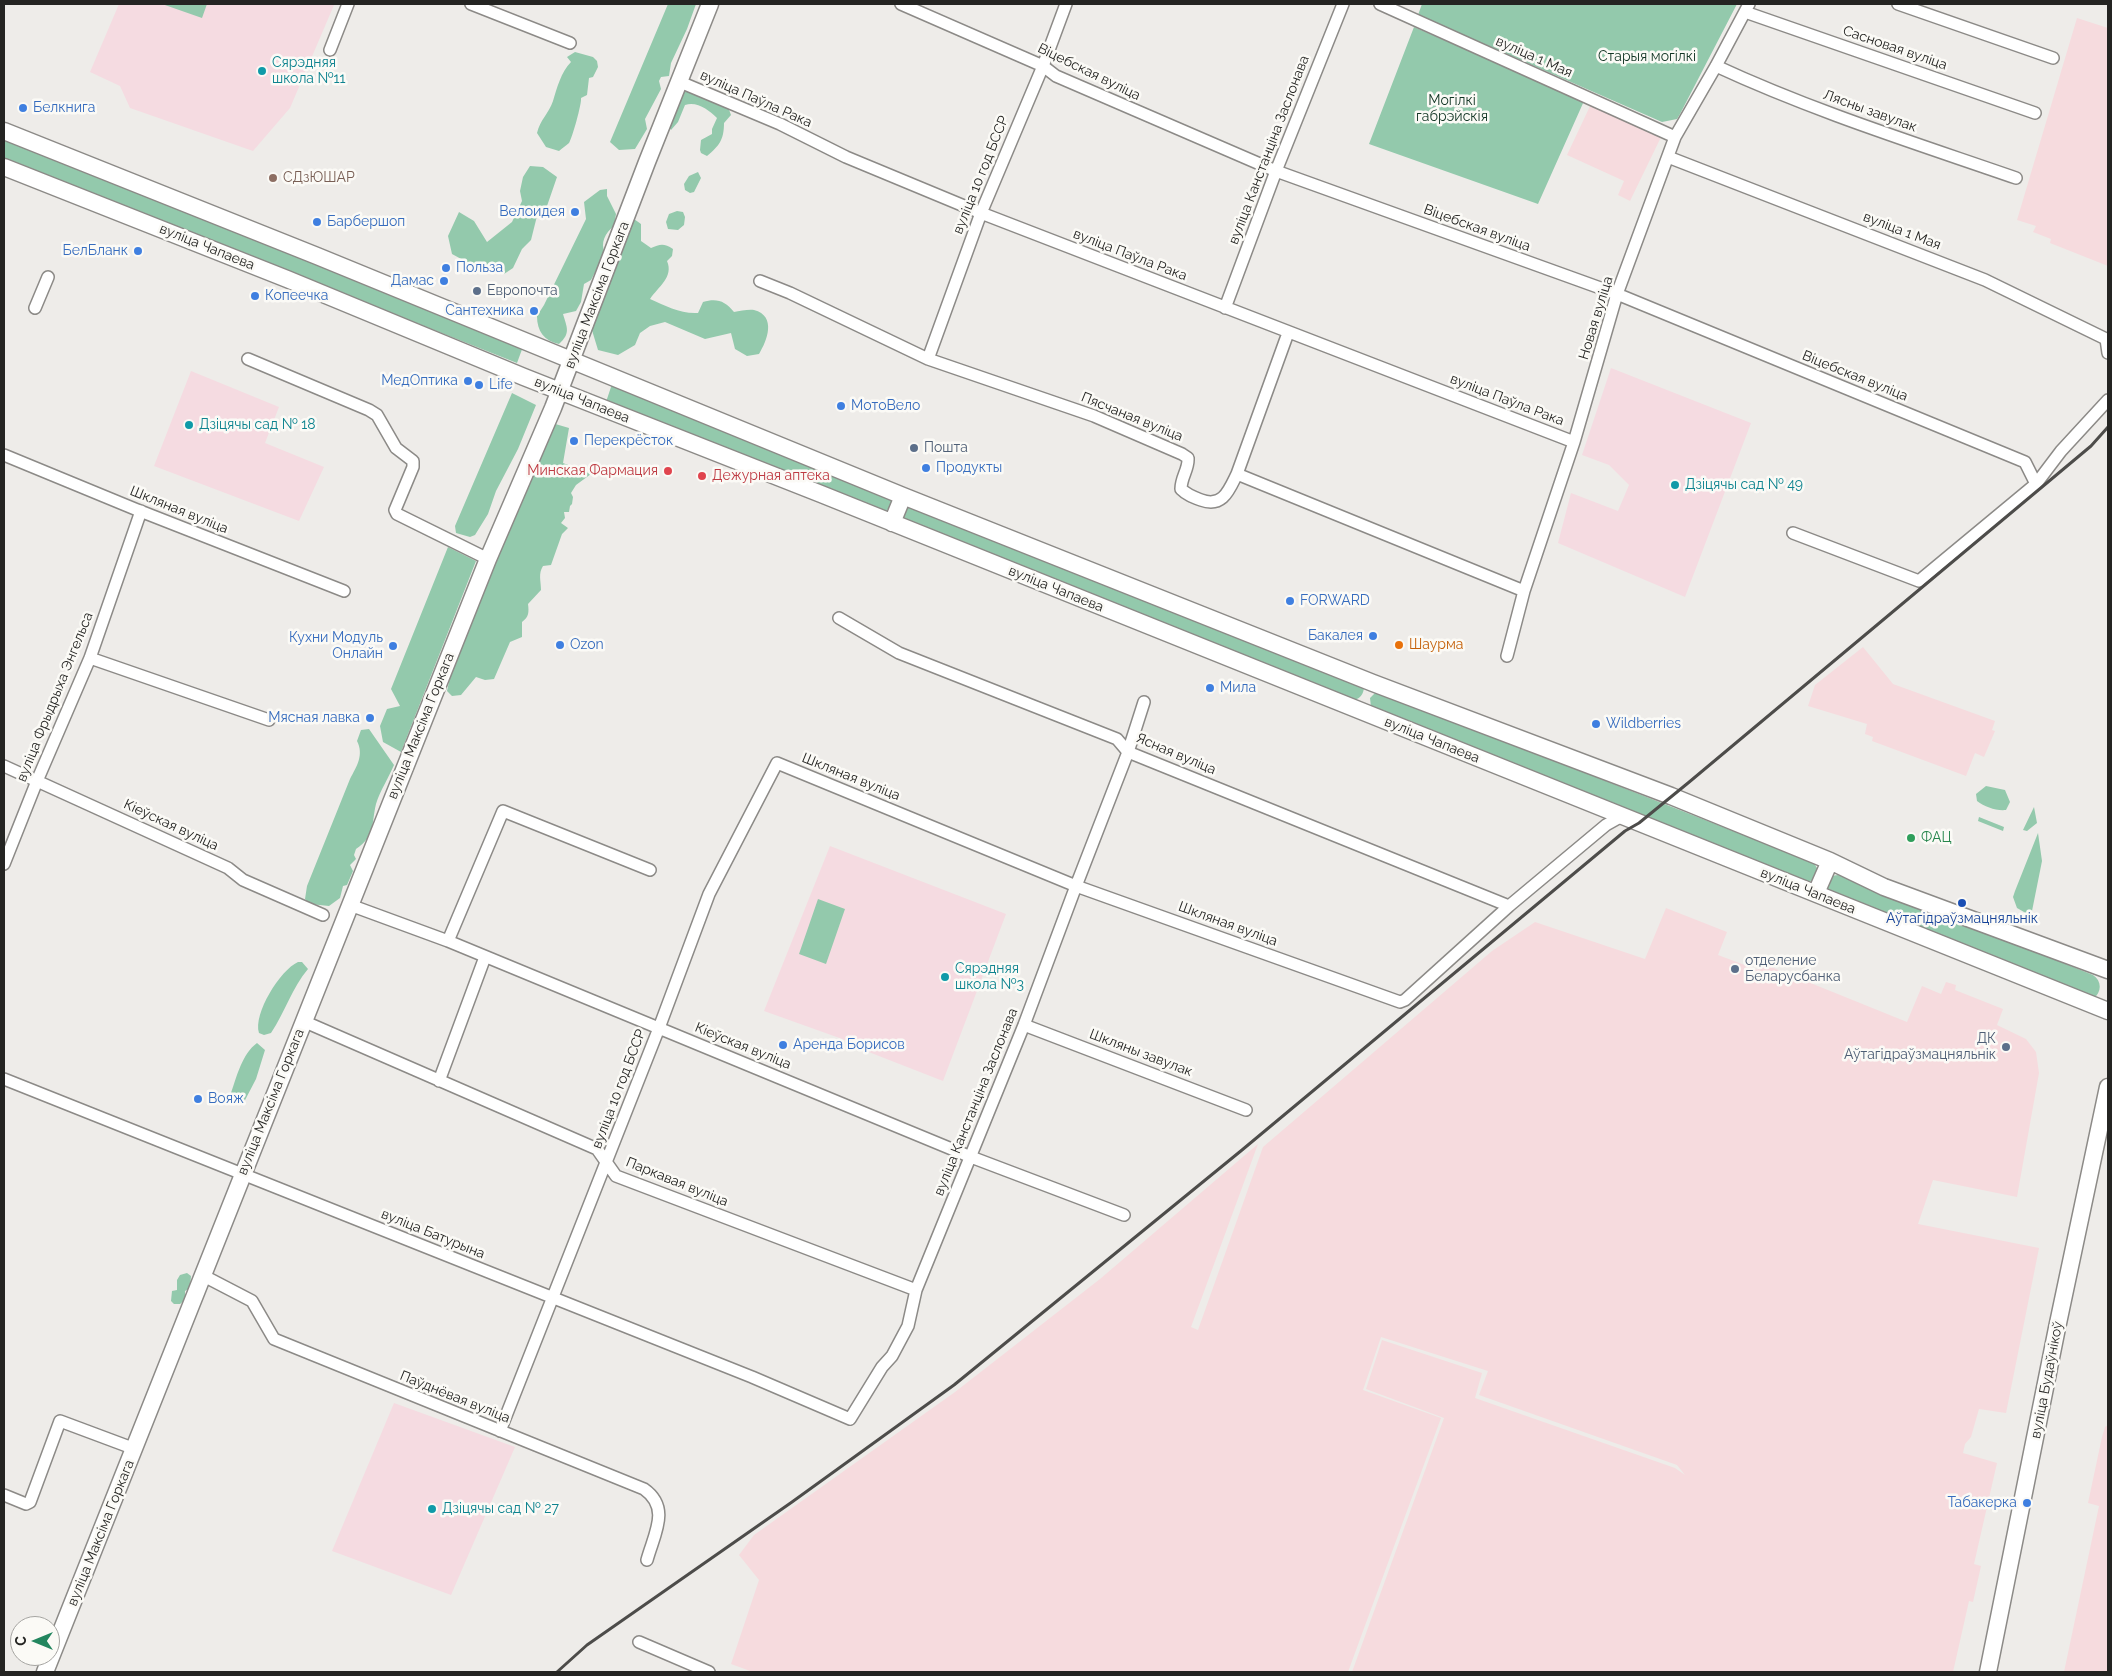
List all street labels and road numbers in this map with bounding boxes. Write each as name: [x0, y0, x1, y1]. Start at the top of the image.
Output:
street label: Сасновая вуліца: [1841, 22, 1949, 74]
street label: вуліца 1 Мая: [1493, 33, 1575, 81]
street label: Віцебская вуліца: [1035, 40, 1143, 104]
street label: вуліца Канстанціна Заслонава: [1225, 53, 1313, 247]
street label: вуліца Паўла Рака: [697, 67, 815, 131]
street label: Лясны завулак: [1821, 86, 1919, 136]
street label: вуліца 10 год БССР: [950, 113, 1012, 237]
street label: Віцебская вуліца: [1421, 201, 1533, 255]
street label: вуліца 1 Мая: [1861, 208, 1943, 254]
street label: вуліца Максіма Горкага: [561, 219, 633, 371]
street label: вуліца Чапаева: [157, 220, 257, 274]
street label: вуліца Паўла Рака: [1071, 226, 1189, 284]
street label: Новая вуліца: [1575, 274, 1617, 362]
street label: Віцебская вуліца: [1800, 347, 1910, 405]
street label: вуліца Паўла Рака: [1448, 371, 1566, 429]
street label: вуліца Чапаева: [532, 373, 632, 427]
street label: Пясчаная вуліца: [1079, 389, 1185, 445]
street label: Шкляная вуліца: [128, 483, 230, 537]
street label: вуліца Чапаева: [1006, 562, 1106, 616]
street label: вуліца Фрыдрыха Энгельса: [13, 610, 97, 784]
street label: вуліца Максіма Горкага: [384, 650, 458, 802]
street label: вуліца Чапаева: [1382, 713, 1482, 767]
street label: Ясная вуліца: [1134, 730, 1218, 778]
street label: Шкляная вуліца: [800, 750, 902, 804]
street label: Кіеўская вуліца: [121, 796, 221, 854]
street label: вуліца Чапаева: [1758, 864, 1858, 918]
street label: Шкляная вуліца: [1176, 898, 1280, 950]
street label: вуліца Канстанціна Заслонава: [931, 1006, 1021, 1198]
street label: Кіеўская вуліца: [692, 1019, 794, 1073]
street label: вуліца Максіма Горкага: [234, 1026, 308, 1178]
street label: Шкляны завулак: [1087, 1026, 1195, 1080]
street label: вуліца 10 год БССР: [589, 1027, 649, 1151]
street label: Паркавая вуліца: [623, 1154, 731, 1210]
street label: вуліца Батурына: [379, 1206, 487, 1262]
street label: вуліца Будаўнікоў: [2027, 1320, 2067, 1440]
street label: Паўднёвая вуліца: [397, 1367, 513, 1427]
street label: вуліца Максіма Горкага: [64, 1457, 138, 1609]

